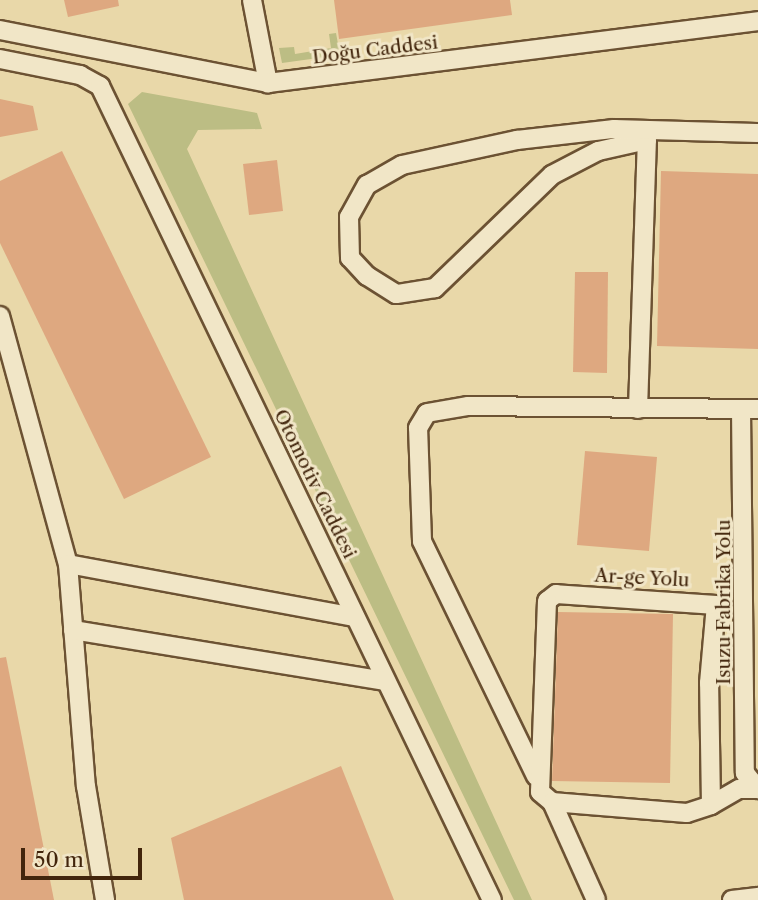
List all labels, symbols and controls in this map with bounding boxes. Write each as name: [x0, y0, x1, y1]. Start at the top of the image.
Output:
street label: Doğu Caddesi: [311, 31, 439, 69]
street label: Otomotiv Caddesi: [269, 405, 361, 563]
street label: Isuzu Fabrika Yolu: [713, 519, 735, 685]
street label: Ar-ge Yolu: [593, 564, 691, 592]
scale bar: [24, 834, 145, 878]
text: 50 m: [34, 847, 84, 872]

